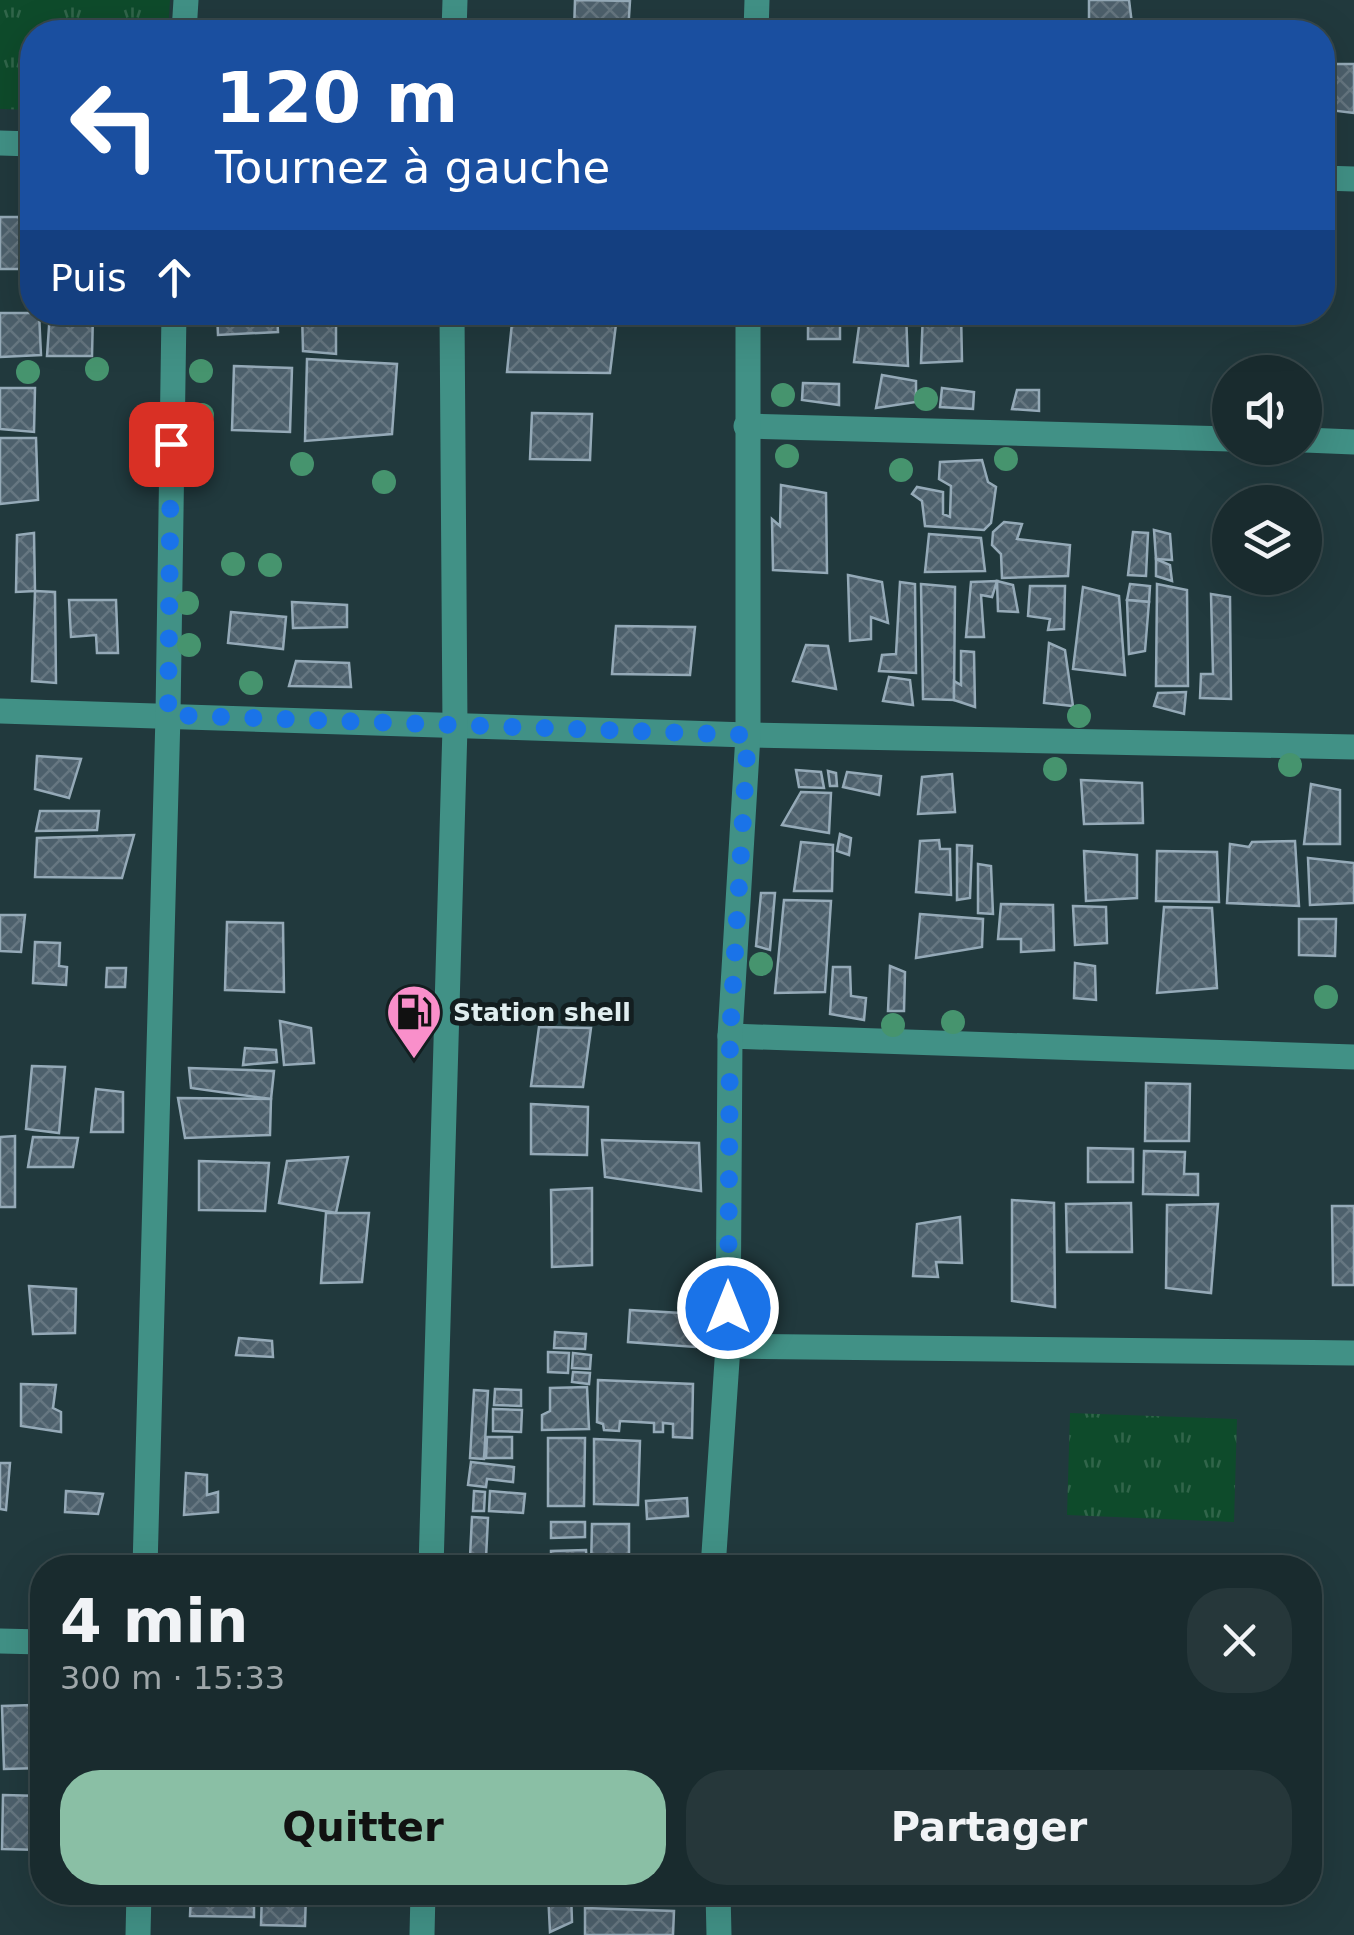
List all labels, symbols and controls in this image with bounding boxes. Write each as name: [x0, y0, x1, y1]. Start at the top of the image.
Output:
text: 120 m: [215, 57, 458, 139]
icon: left: [50, 60, 180, 190]
text: Tournez à gauche: [215, 141, 610, 194]
icon: ahead: [147, 250, 202, 305]
text: Puis: [50, 256, 127, 300]
map controls: [1212, 355, 1322, 595]
button: sound: [1212, 355, 1322, 465]
pin: [129, 402, 214, 487]
icon: arrive: [144, 417, 199, 472]
button: layers: [1212, 485, 1322, 595]
fuel station icon: Station shell: [384, 982, 444, 1061]
place label: Station shell: [453, 998, 631, 1027]
position arrow: [676, 1256, 780, 1360]
text: 4 min: [60, 1586, 248, 1656]
button: close: [1187, 1588, 1292, 1693]
text: 300 m · 15:33: [60, 1659, 285, 1697]
button: Quitter: [60, 1770, 666, 1885]
button: Partager: [686, 1770, 1292, 1885]

